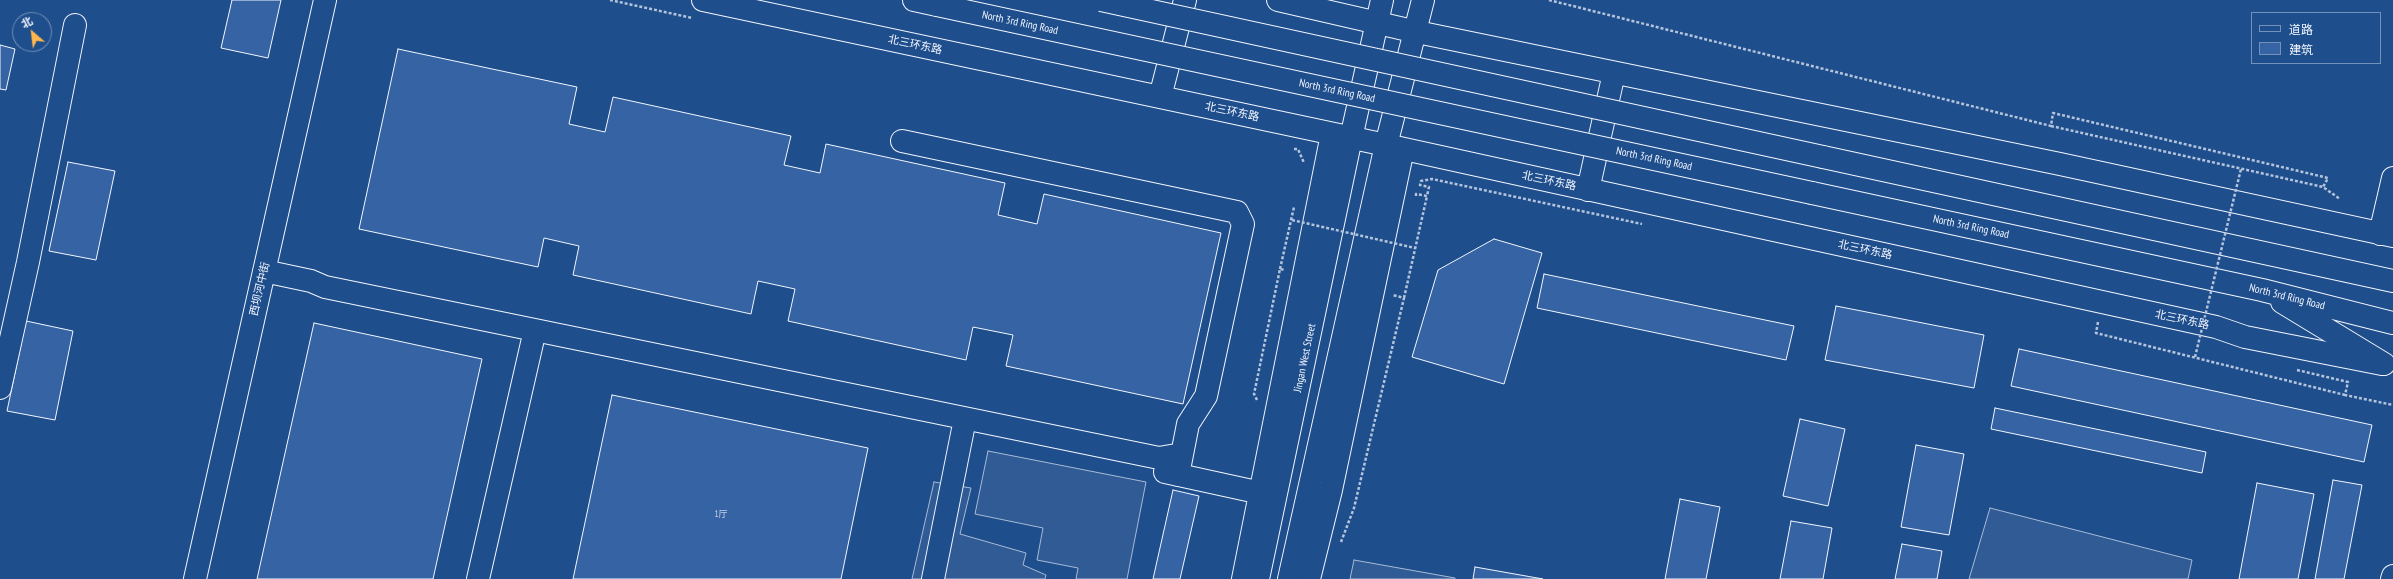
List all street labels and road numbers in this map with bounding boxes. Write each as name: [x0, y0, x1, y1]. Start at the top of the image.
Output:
street label: North 3rd Ring Road: [981, 8, 1059, 38]
street label: 北三环东路: [887, 33, 943, 57]
street label: North 3rd Ring Road: [1298, 76, 1376, 106]
street label: 北三环东路: [1204, 100, 1260, 124]
street label: North 3rd Ring Road: [1615, 144, 1693, 174]
street label: 北三环东路: [1521, 169, 1577, 193]
street label: North 3rd Ring Road: [1932, 212, 2010, 242]
street label: 北三环东路: [1837, 238, 1893, 262]
street label: 西坝河中街: [247, 261, 273, 317]
street label: North 3rd Ring Road: [2248, 281, 2326, 313]
street label: 北三环东路: [2154, 308, 2210, 332]
street label: Jingan West Street: [1291, 323, 1319, 393]

